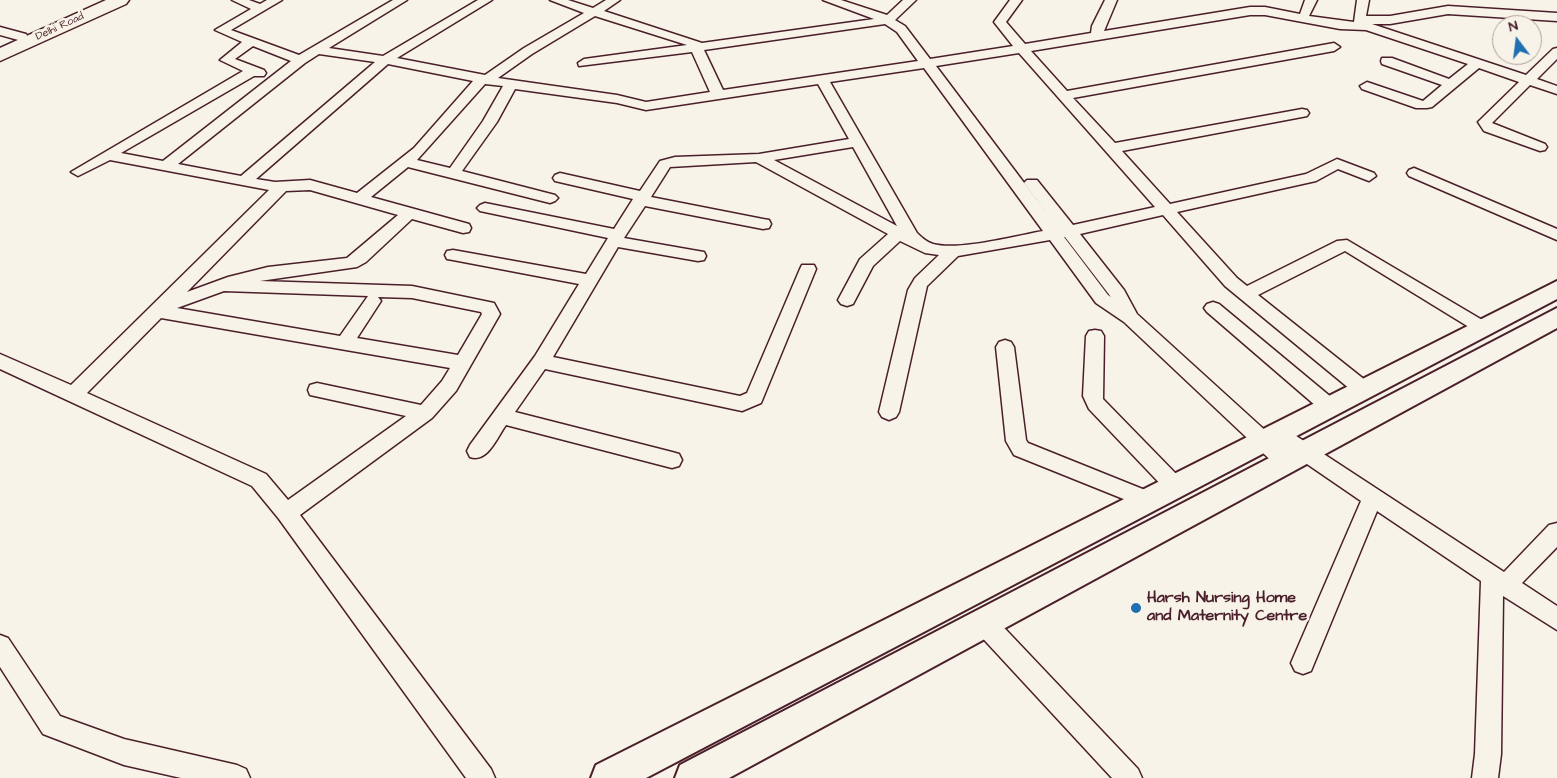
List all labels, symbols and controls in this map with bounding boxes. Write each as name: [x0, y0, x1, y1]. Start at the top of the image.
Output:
street label: Delhi Road: [34, 10, 86, 44]
north arrow: [1492, 15, 1542, 65]
text: N: [1507, 16, 1520, 37]
place label: Harsh Nursing Home and Maternity Centre: [1147, 589, 1307, 627]
marker: Harsh Nursing Home and Maternity Centre: [1129, 601, 1143, 615]

